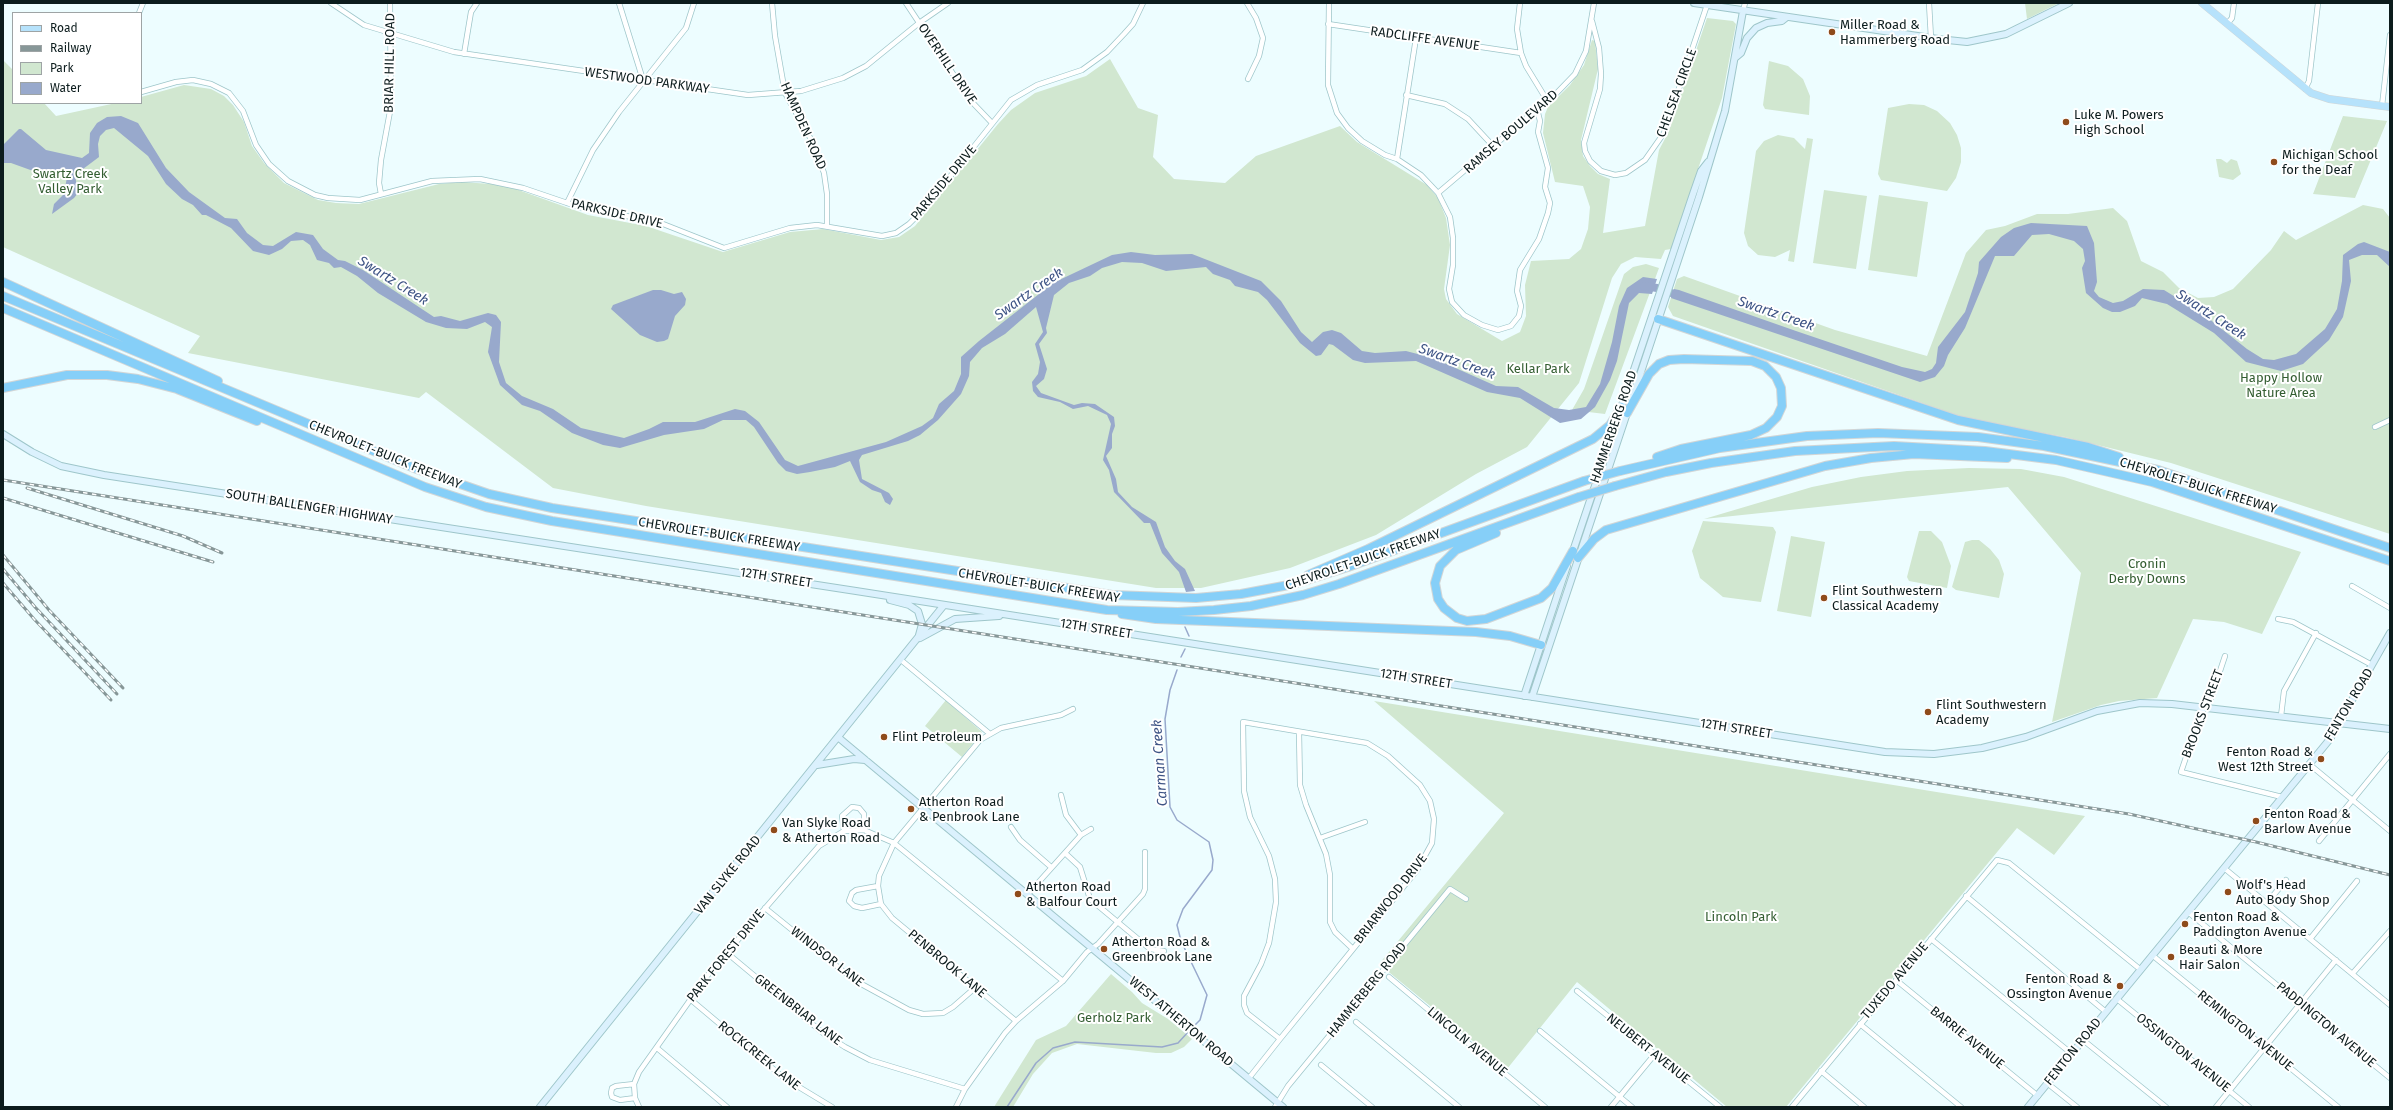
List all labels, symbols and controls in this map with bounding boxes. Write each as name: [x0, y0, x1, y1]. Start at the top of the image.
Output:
legend: [12, 12, 142, 104]
street label: BRIAR HILL ROAD: [381, 13, 399, 113]
place label: Miller Road & Hammerberg Road: [1840, 17, 1950, 48]
text: Road: [50, 21, 78, 35]
street label: OVERHILL DRIVE: [914, 21, 980, 107]
street label: RADCLIFFE AVENUE: [1369, 24, 1481, 54]
marker: Miller Road & Hammerberg Road: [1827, 27, 1837, 37]
text: Railway: [50, 41, 91, 55]
street label: CHELSEA CIRCLE: [1654, 46, 1700, 140]
text: Park: [50, 61, 74, 75]
street label: WESTWOOD PARKWAY: [583, 65, 711, 97]
street label: HAMPDEN ROAD: [777, 80, 829, 172]
text: Water: [50, 81, 81, 95]
street label: RAMSEY BOULEVARD: [1461, 87, 1561, 177]
place label: Luke M. Powers High School: [2074, 107, 2164, 138]
marker: Luke M. Powers High School: [2061, 117, 2071, 127]
street label: PARKSIDE DRIVE: [908, 142, 980, 224]
place label: Michigan School for the Deaf: [2282, 147, 2378, 178]
marker: Michigan School for the Deaf: [2269, 157, 2279, 167]
park label: Swartz Creek Valley Park: [33, 166, 107, 197]
street label: PARKSIDE DRIVE: [570, 196, 664, 232]
water label: Swartz Creek: [355, 253, 431, 309]
water label: Swartz Creek: [991, 264, 1067, 324]
water label: Swartz Creek: [2173, 286, 2249, 344]
water label: Swartz Creek: [1735, 293, 1817, 335]
water label: Swartz Creek: [1417, 340, 1497, 384]
park label: Kellar Park: [1506, 361, 1570, 377]
street label: HAMMERBERG ROAD: [1587, 369, 1641, 485]
park label: Happy Hollow Nature Area: [2240, 370, 2322, 401]
street label: CHEVROLET-BUICK FREEWAY: [306, 417, 464, 493]
street label: CHEVROLET-BUICK FREEWAY: [2118, 455, 2278, 517]
street label: SOUTH BALLENGER HIGHWAY: [224, 486, 394, 528]
street label: CHEVROLET-BUICK FREEWAY: [637, 515, 801, 555]
street label: CHEVROLET-BUICK FREEWAY: [1283, 526, 1443, 594]
park label: Cronin Derby Downs: [2109, 556, 2185, 587]
street label: 12TH STREET: [739, 565, 813, 591]
street label: CHEVROLET-BUICK FREEWAY: [957, 566, 1121, 606]
place label: Flint Southwestern Classical Academy: [1832, 583, 1943, 614]
marker: Flint Southwestern Classical Academy: [1819, 593, 1829, 603]
street label: 12TH STREET: [1059, 616, 1133, 642]
street label: 12TH STREET: [1379, 666, 1453, 692]
street label: FENTON ROAD: [2321, 666, 2377, 744]
street label: BROOKS STREET: [2179, 667, 2227, 761]
place label: Flint Southwestern Academy: [1936, 697, 2047, 728]
marker: Flint Southwestern Academy: [1923, 707, 1933, 717]
street label: 12TH STREET: [1699, 716, 1773, 742]
water label: Carman Creek: [1149, 719, 1171, 807]
place label: Flint Petroleum: [892, 729, 982, 745]
marker: Flint Petroleum: [879, 732, 889, 742]
place label: Fenton Road & West 12th Street: [2218, 744, 2313, 775]
marker: Fenton Road & West 12th Street: [2316, 754, 2326, 764]
place label: Atherton Road & Penbrook Lane: [919, 794, 1020, 825]
marker: Atherton Road & Penbrook Lane: [906, 804, 916, 814]
place label: Fenton Road & Barlow Avenue: [2264, 806, 2351, 837]
place label: Van Slyke Road & Atherton Road: [782, 815, 880, 846]
marker: Fenton Road & Barlow Avenue: [2251, 816, 2261, 826]
marker: Van Slyke Road & Atherton Road: [769, 825, 779, 835]
street label: VAN SLYKE ROAD: [691, 832, 765, 918]
street label: BRIARWOOD DRIVE: [1351, 851, 1431, 947]
place label: Wolf's Head Auto Body Shop: [2236, 877, 2330, 908]
place label: Atherton Road & Balfour Court: [1026, 879, 1117, 910]
marker: Wolf's Head Auto Body Shop: [2223, 887, 2233, 897]
marker: Atherton Road & Balfour Court: [1013, 889, 1023, 899]
street label: PARK FOREST DRIVE: [684, 907, 768, 1005]
park label: Lincoln Park: [1705, 909, 1777, 925]
place label: Fenton Road & Paddington Avenue: [2193, 909, 2307, 940]
marker: Fenton Road & Paddington Avenue: [2180, 919, 2190, 929]
street label: WINDSOR LANE: [787, 923, 867, 991]
street label: PENBROOK LANE: [904, 927, 990, 1001]
place label: Atherton Road & Greenbrook Lane: [1112, 934, 1212, 965]
street label: HAMMERBERG ROAD: [1324, 939, 1410, 1041]
street label: TUXEDO AVENUE: [1858, 939, 1932, 1023]
place label: Beauti & More Hair Salon: [2179, 942, 2263, 973]
marker: Atherton Road & Greenbrook Lane: [1099, 944, 1109, 954]
marker: Beauti & More Hair Salon: [2166, 952, 2176, 962]
street label: GREENBRIAR LANE: [751, 971, 845, 1049]
place label: Fenton Road & Ossington Avenue: [2007, 971, 2112, 1002]
street label: WEST ATHERTON ROAD: [1126, 974, 1236, 1070]
street label: PADDINGTON AVENUE: [2273, 979, 2379, 1071]
marker: Fenton Road & Ossington Avenue: [2115, 981, 2125, 991]
street label: REMINGTON AVENUE: [2194, 987, 2296, 1075]
street label: BARRIE AVENUE: [1927, 1003, 2007, 1073]
street label: LINCOLN AVENUE: [1424, 1004, 1510, 1080]
park label: Gerholz Park: [1077, 1010, 1151, 1026]
street label: OSSINGTON AVENUE: [2133, 1010, 2233, 1096]
street label: NEUBERT AVENUE: [1603, 1011, 1693, 1087]
street label: FENTON ROAD: [2041, 1015, 2105, 1089]
street label: ROCKCREEK LANE: [715, 1018, 803, 1094]

